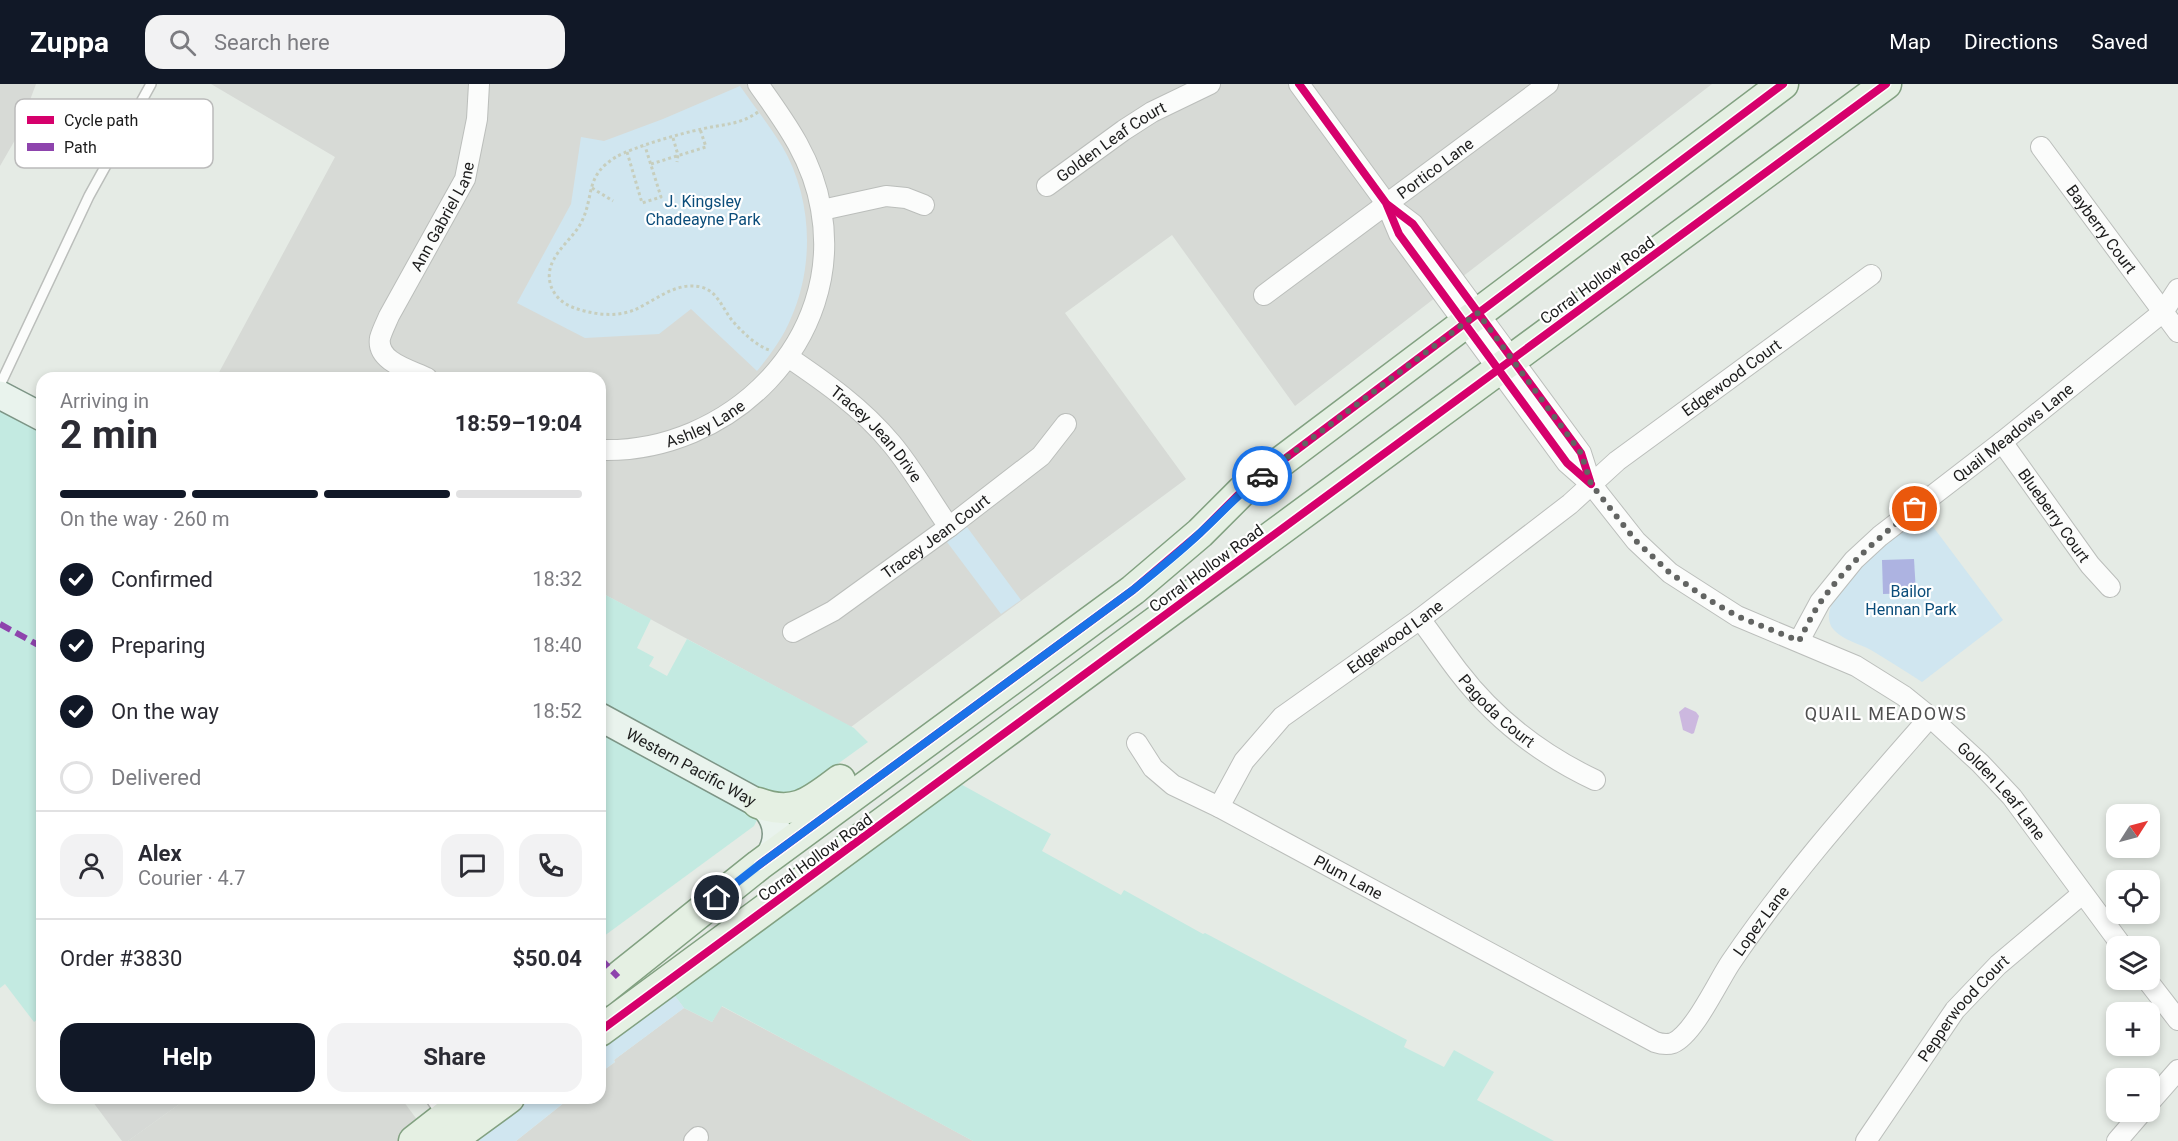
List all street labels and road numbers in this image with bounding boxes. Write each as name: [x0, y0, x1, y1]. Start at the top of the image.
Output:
street label: Golden Leaf Court: [1053, 98, 1169, 186]
street label: Portico Lane: [1393, 134, 1477, 203]
street label: Ann Gabriel Lane: [407, 160, 478, 274]
street label: Bayberry Court: [2062, 181, 2140, 277]
street label: Corral Hollow Road: [1536, 233, 1658, 328]
street label: Edgewood Court: [1678, 335, 1785, 420]
street label: Quail Meadows Lane: [1949, 379, 2077, 487]
street label: Tracey Jean Drive: [827, 382, 926, 486]
street label: Ashley Lane: [664, 396, 749, 451]
street label: Blueberry Court: [2014, 465, 2094, 566]
street label: Tracey Jean Court: [878, 490, 993, 583]
street label: Corral Hollow Road: [1145, 521, 1267, 616]
street label: Edgewood Lane: [1343, 596, 1447, 678]
street label: Pagoda Court: [1454, 671, 1538, 752]
street label: Western Pacific Way: [623, 724, 760, 810]
street label: Golden Leaf Lane: [1953, 738, 2049, 844]
street label: Corral Hollow Road: [754, 810, 876, 905]
street label: Plum Lane: [1311, 851, 1386, 903]
street label: Lopez Lane: [1729, 882, 1793, 960]
street label: Pepperwood Court: [1914, 951, 2013, 1065]

